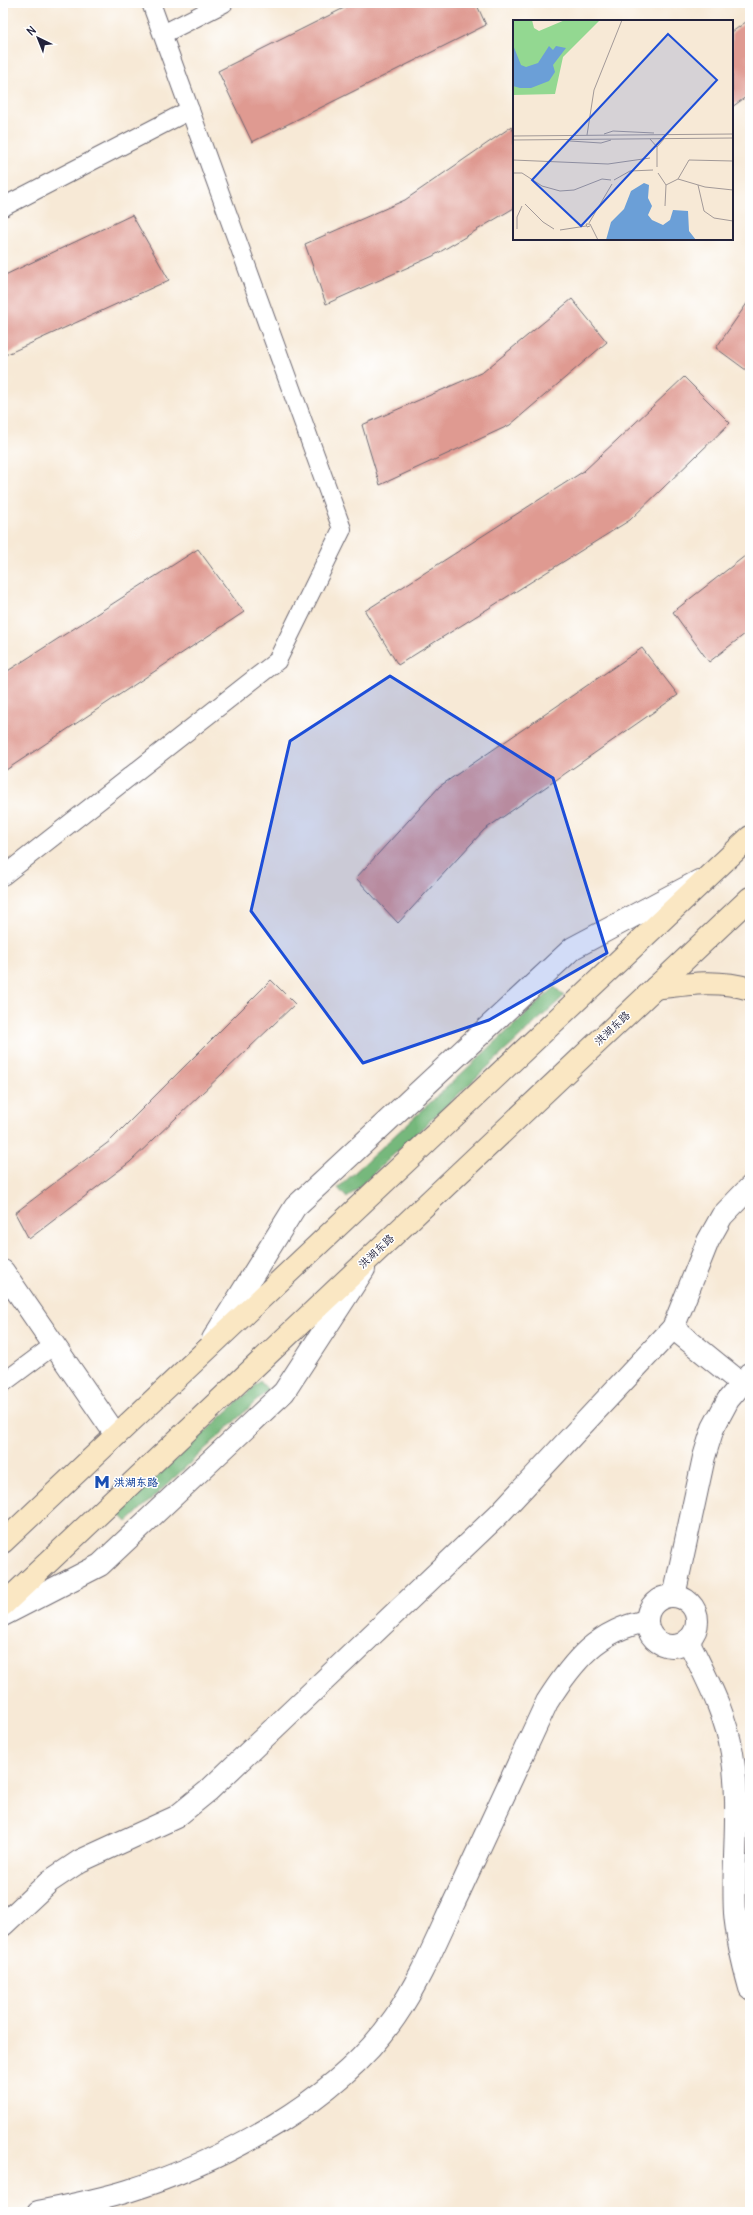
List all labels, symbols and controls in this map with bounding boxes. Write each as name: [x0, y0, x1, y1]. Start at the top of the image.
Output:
north arrow: [18, 18, 58, 58]
inset map: [513, 20, 733, 240]
text: N: [24, 23, 39, 38]
street label: 洪湖东路: [591, 1008, 633, 1048]
street label: 洪湖东路: [355, 1231, 397, 1271]
metro station icon: 洪湖东路: [93, 1473, 111, 1491]
place label: 洪湖东路: [114, 1475, 158, 1489]

